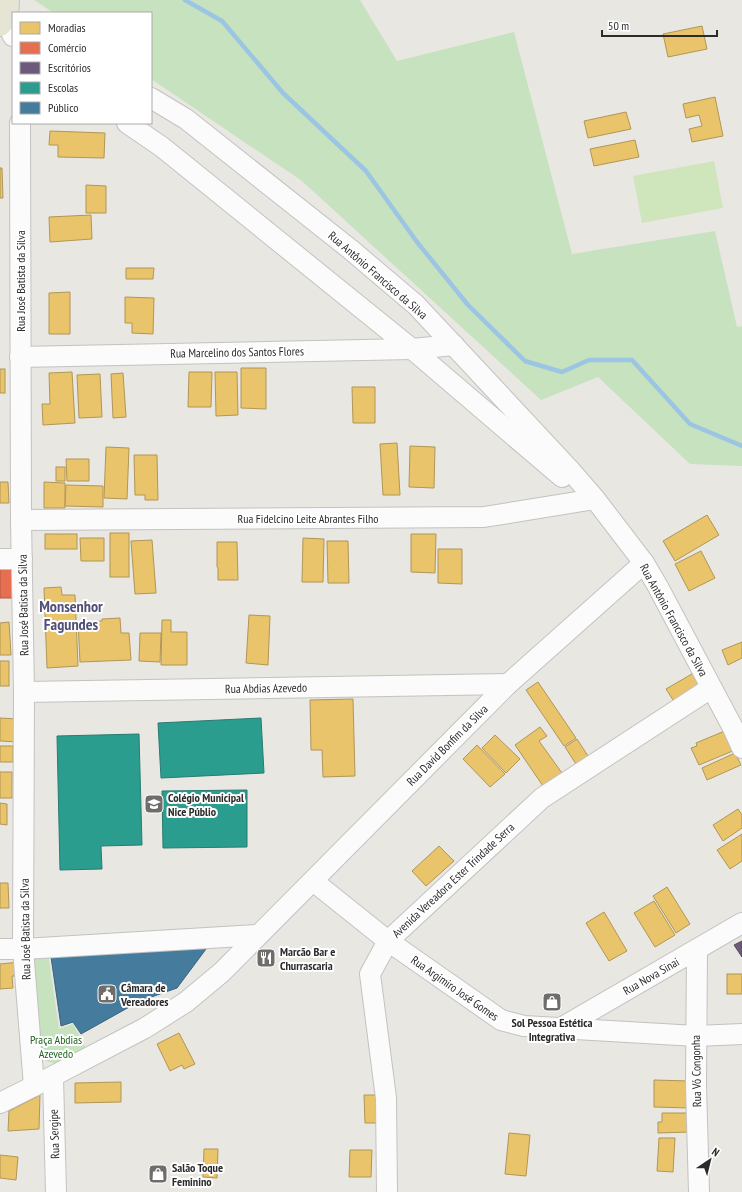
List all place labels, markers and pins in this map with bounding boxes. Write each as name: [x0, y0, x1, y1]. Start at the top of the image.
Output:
place label: Colégio Municipal Nice Públio: [168, 790, 244, 819]
school or university icon: Colégio Municipal Nice Públio: [143, 793, 165, 815]
place label: Marcão Bar e Churrascaria: [280, 944, 335, 973]
restaurant icon: Marcão Bar e Churrascaria: [255, 947, 277, 969]
place label: Câmara de Vereadores: [120, 980, 169, 1009]
public building icon: Câmara de Vereadores: [96, 983, 118, 1005]
shop icon: Sol Pessoa Estética Integrativa: [541, 991, 563, 1013]
place label: Sol Pessoa Estética Integrativa: [512, 1015, 593, 1044]
place label: Salão Toque Feminino: [172, 1160, 223, 1189]
shop icon: Salão Toque Feminino: [147, 1163, 169, 1185]

